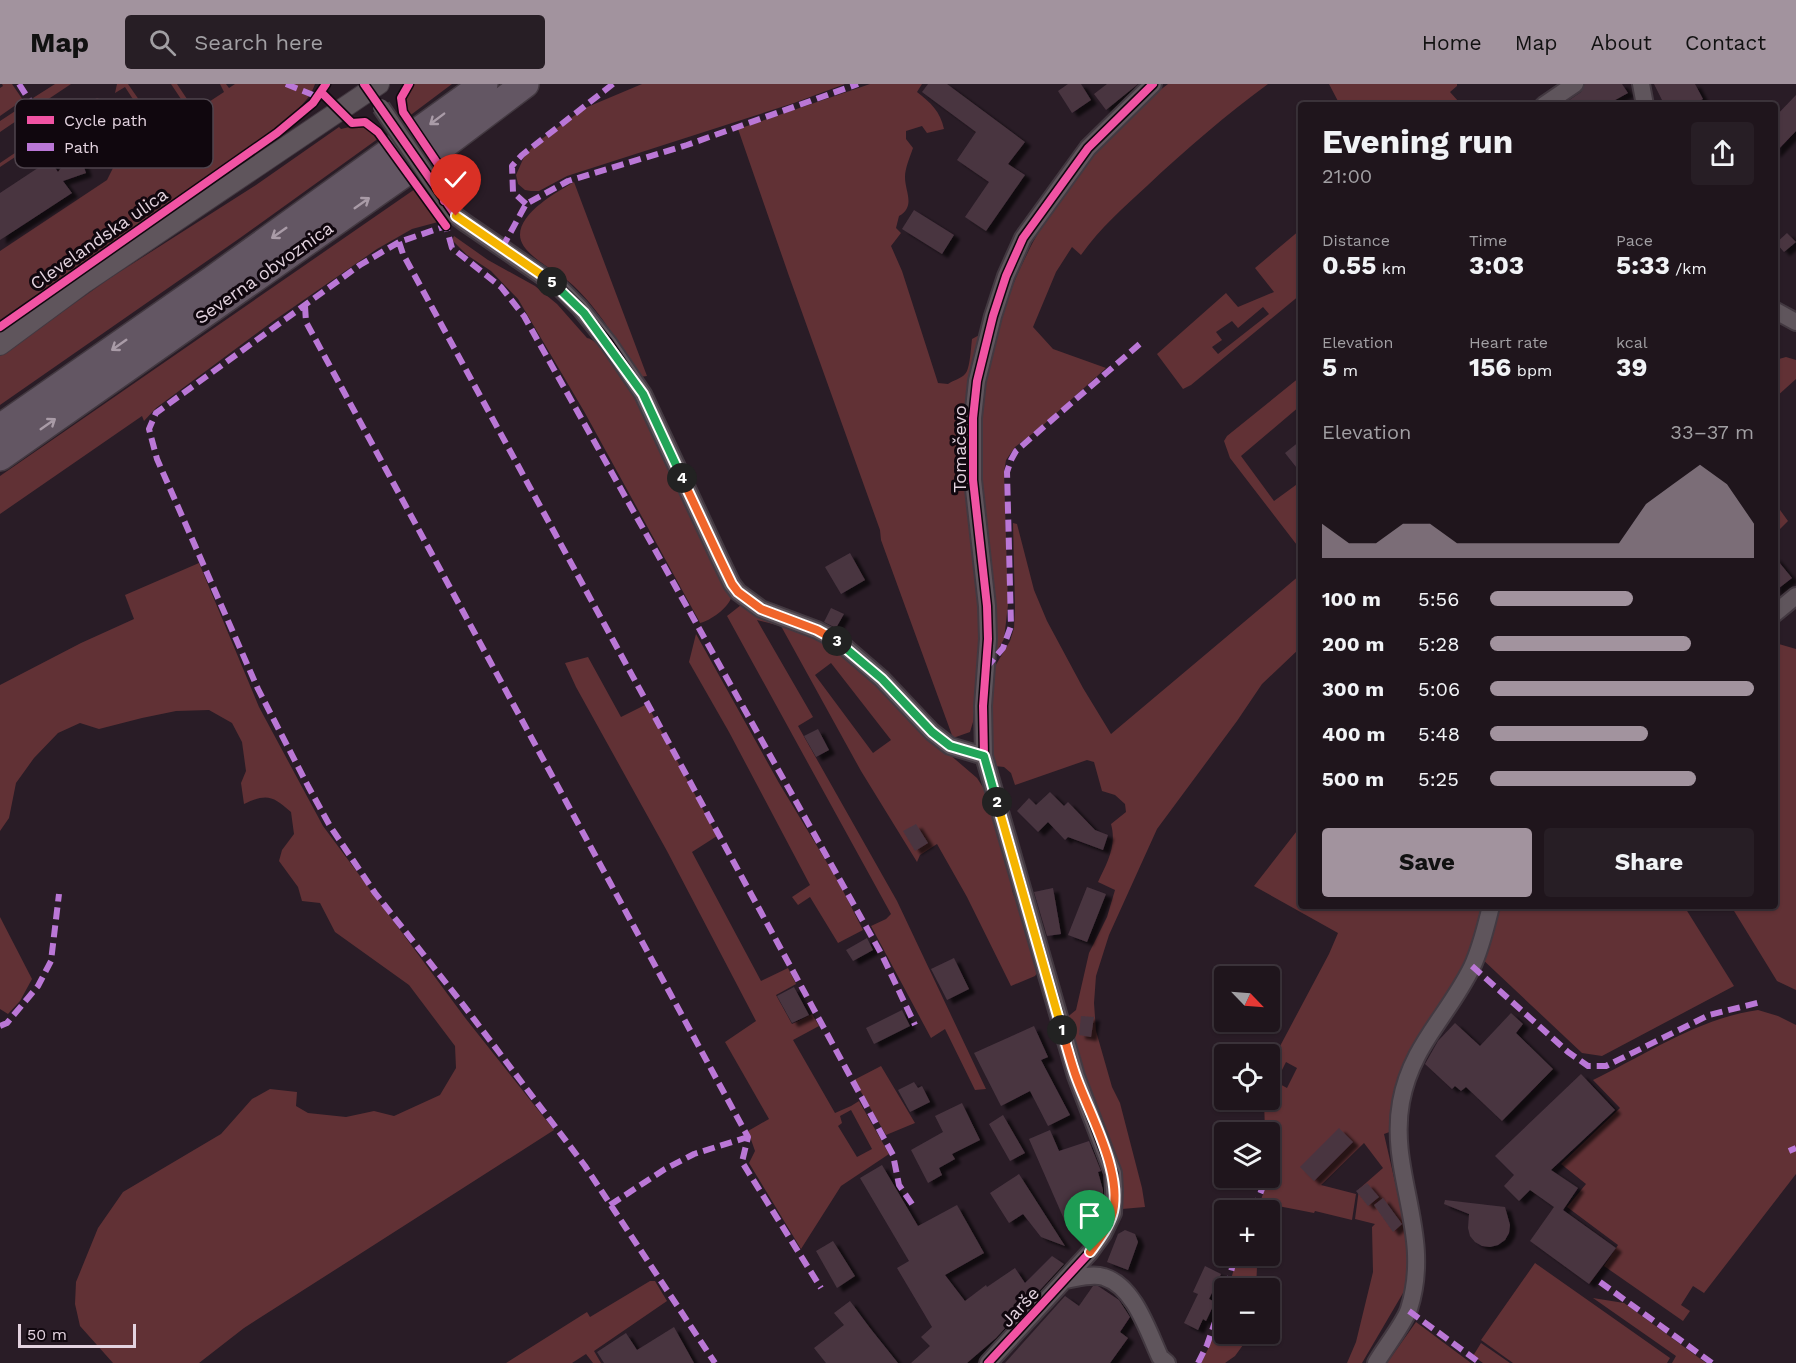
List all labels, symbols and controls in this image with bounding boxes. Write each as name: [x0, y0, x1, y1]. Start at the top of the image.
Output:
search box: [125, 15, 545, 69]
text: Map: [30, 26, 89, 59]
icon: search: [146, 26, 179, 59]
text: Search here: [194, 30, 323, 55]
text: Home: [1422, 30, 1482, 55]
text: Map: [1515, 30, 1558, 55]
text: About: [1591, 30, 1652, 55]
text: Contact: [1685, 30, 1766, 55]
legend: [15, 99, 213, 168]
text: Cycle path: [64, 111, 147, 130]
one-way arrow: [430, 113, 446, 125]
text: Evening run: [1322, 122, 1513, 161]
button: share: [1691, 122, 1754, 185]
text: Path: [64, 138, 99, 157]
pin: [430, 154, 481, 216]
icon: check: [439, 163, 472, 196]
text: 21:00: [1322, 164, 1372, 188]
street label: Clevelandska ulica: [26, 183, 171, 294]
one-way arrow: [354, 197, 370, 209]
street label: Severna obvoznica: [191, 217, 337, 328]
one-way arrow: [271, 227, 287, 239]
text: Distance: [1322, 231, 1390, 250]
text: Time: [1469, 231, 1507, 250]
text: Pace: [1616, 231, 1653, 250]
text: 0.55: [1322, 250, 1376, 280]
text: 3:03: [1469, 250, 1524, 280]
text: 5:33: [1616, 250, 1670, 280]
text: km: [1376, 259, 1406, 278]
text: /km: [1670, 259, 1707, 278]
pin: 5: [537, 267, 567, 297]
text: 5: [547, 272, 557, 291]
text: Elevation: [1322, 333, 1393, 352]
text: Heart rate: [1469, 333, 1548, 352]
text: kcal: [1616, 333, 1648, 352]
one-way arrow: [112, 339, 128, 351]
text: 5: [1322, 352, 1337, 382]
text: 156: [1469, 352, 1511, 382]
text: 39: [1616, 352, 1647, 382]
text: m: [1337, 361, 1358, 380]
text: bpm: [1511, 361, 1552, 380]
street label: Tomačevo: [949, 405, 970, 493]
one-way arrow: [39, 418, 56, 430]
text: Elevation: [1322, 420, 1411, 444]
text: 33–37 m: [1670, 420, 1754, 444]
pin: 4: [667, 463, 697, 493]
text: 4: [677, 468, 687, 487]
text: 100 m: [1322, 587, 1381, 611]
text: 5:56: [1418, 587, 1459, 611]
pin: 3: [822, 626, 852, 656]
text: 3: [832, 631, 842, 650]
text: 200 m: [1322, 632, 1384, 656]
text: 5:28: [1418, 632, 1460, 656]
text: 300 m: [1322, 677, 1384, 701]
text: 5:06: [1418, 677, 1460, 701]
text: 400 m: [1322, 722, 1385, 746]
text: 5:48: [1418, 722, 1460, 746]
text: 500 m: [1322, 767, 1384, 791]
text: 5:25: [1418, 767, 1459, 791]
pin: 2: [982, 787, 1012, 817]
text: 2: [992, 792, 1002, 811]
button: Save: [1322, 828, 1532, 897]
button: Share: [1544, 828, 1754, 897]
north arrow: [1214, 966, 1280, 1032]
map controls: [1214, 966, 1280, 1344]
pin: 1: [1047, 1015, 1077, 1045]
text: 1: [1059, 1020, 1065, 1039]
button: locate: [1214, 1044, 1280, 1110]
button: layers: [1214, 1122, 1280, 1188]
pin: [1064, 1190, 1115, 1252]
icon: arrive: [1073, 1199, 1106, 1232]
button: +: [1214, 1200, 1280, 1266]
button: −: [1214, 1278, 1280, 1344]
street label: Jarše: [996, 1282, 1043, 1331]
scale bar: [18, 1321, 136, 1348]
text: 50 m: [27, 1325, 67, 1344]

